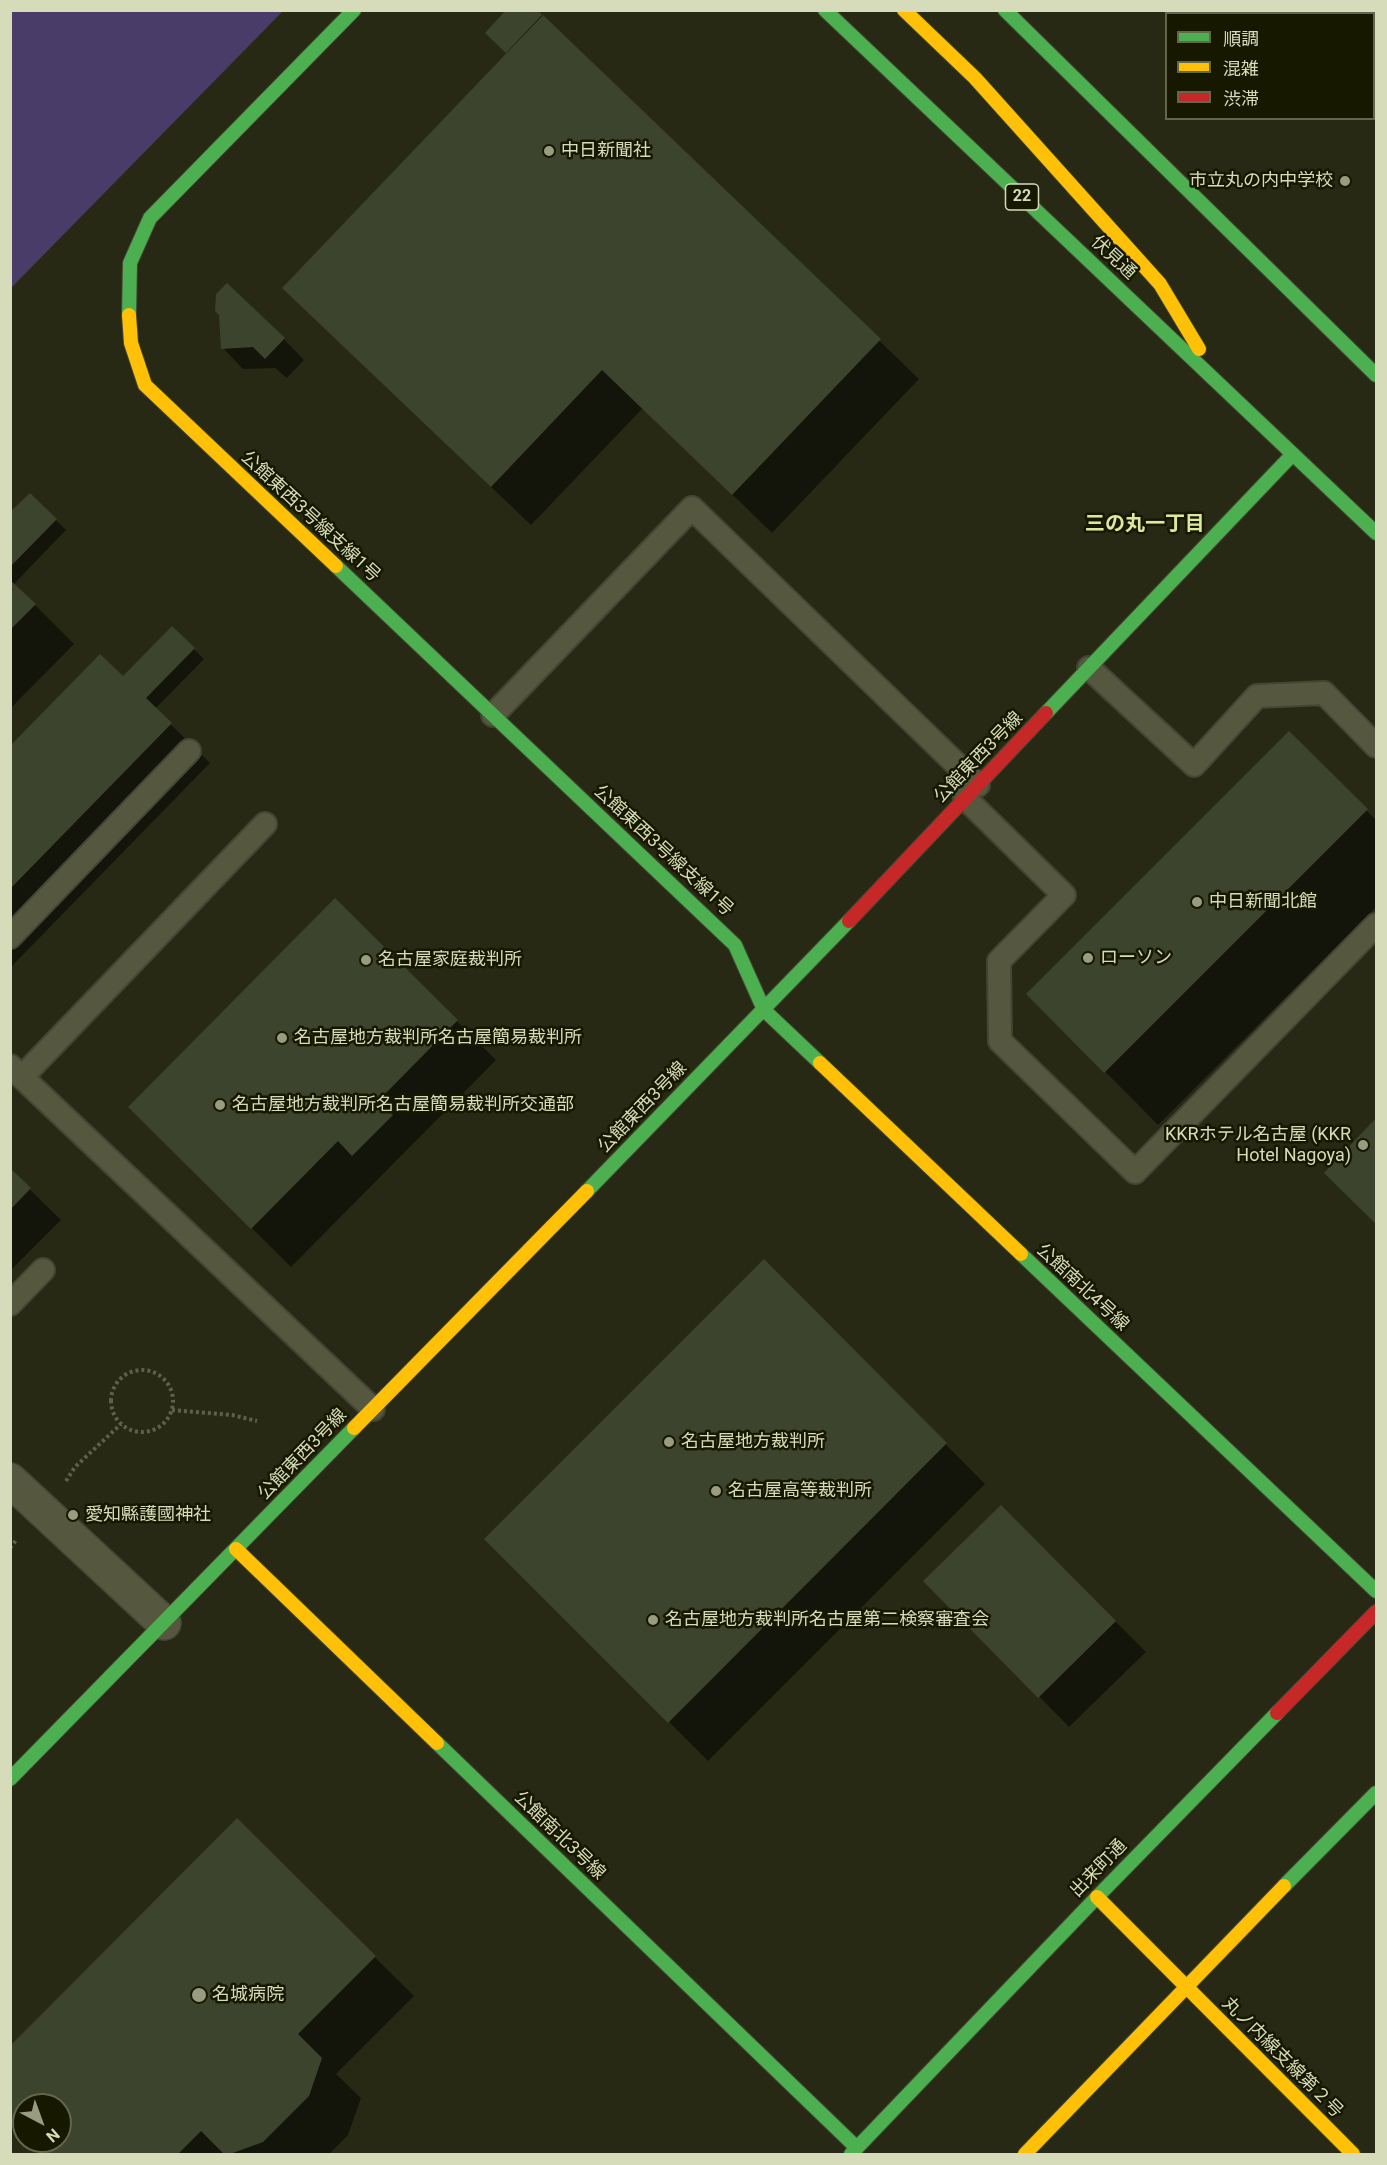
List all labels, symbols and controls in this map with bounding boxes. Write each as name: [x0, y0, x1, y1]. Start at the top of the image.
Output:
legend: [1165, 12, 1375, 120]
text: 順調: [1223, 28, 1259, 49]
text: 混雑: [1223, 58, 1259, 79]
text: 渋滞: [1223, 88, 1259, 109]
place label: 中日新聞社: [561, 140, 651, 162]
marker: 中日新聞社: [542, 144, 556, 158]
place label: 市立丸の内中学校: [1189, 170, 1333, 192]
marker: 市立丸の内中学校: [1338, 174, 1352, 188]
road number: 22: [1006, 184, 1038, 210]
street label: 伏見通: [1086, 232, 1140, 284]
street label: 公館東西3号線支線1号: [236, 447, 384, 587]
district label: 三の丸一丁目: [1085, 513, 1205, 537]
street label: 公館東西3号線: [930, 708, 1028, 808]
street label: 公館東西3号線支線1号: [589, 781, 737, 921]
place label: 中日新聞北館: [1209, 891, 1317, 913]
marker: 中日新聞北館: [1190, 895, 1204, 909]
place label: ローソン: [1100, 947, 1172, 969]
place label: 名古屋家庭裁判所: [378, 949, 522, 971]
marker: ローソン: [1081, 951, 1095, 965]
marker: 名古屋家庭裁判所: [359, 953, 373, 967]
place label: 名古屋地方裁判所名古屋簡易裁判所: [294, 1027, 582, 1049]
marker: 名古屋地方裁判所名古屋簡易裁判所: [275, 1031, 289, 1045]
street label: 公館東西3号線: [594, 1058, 692, 1158]
place label: 名古屋地方裁判所名古屋簡易裁判所交通部: [232, 1094, 574, 1116]
marker: 名古屋地方裁判所名古屋簡易裁判所交通部: [213, 1098, 227, 1112]
place label: KKRホテル名古屋 (KKR Hotel Nagoya): [1165, 1124, 1351, 1166]
marker: KKRホテル名古屋 (KKR Hotel Nagoya): [1356, 1138, 1370, 1152]
street label: 公館南北4号線: [1031, 1240, 1133, 1336]
street label: 公館東西3号線: [254, 1405, 352, 1505]
place label: 名古屋地方裁判所: [681, 1431, 825, 1453]
marker: 名古屋地方裁判所: [662, 1435, 676, 1449]
place label: 名古屋高等裁判所: [728, 1480, 872, 1502]
marker: 名古屋高等裁判所: [709, 1484, 723, 1498]
place label: 愛知縣護國神社: [85, 1504, 211, 1526]
marker: 愛知縣護國神社: [66, 1508, 80, 1522]
place label: 名古屋地方裁判所名古屋第二検察審査会: [665, 1609, 989, 1631]
marker: 名古屋地方裁判所名古屋第二検察審査会: [646, 1613, 660, 1627]
street label: 公館南北3号線: [509, 1787, 609, 1885]
street label: 出来町通: [1066, 1836, 1132, 1902]
place label: 名城病院: [212, 1984, 284, 2006]
marker: 名城病院: [190, 1986, 208, 2004]
street label: 丸ノ内線支線第２号: [1217, 1993, 1347, 2123]
north arrow: [12, 2093, 72, 2153]
text: N: [42, 2125, 63, 2146]

